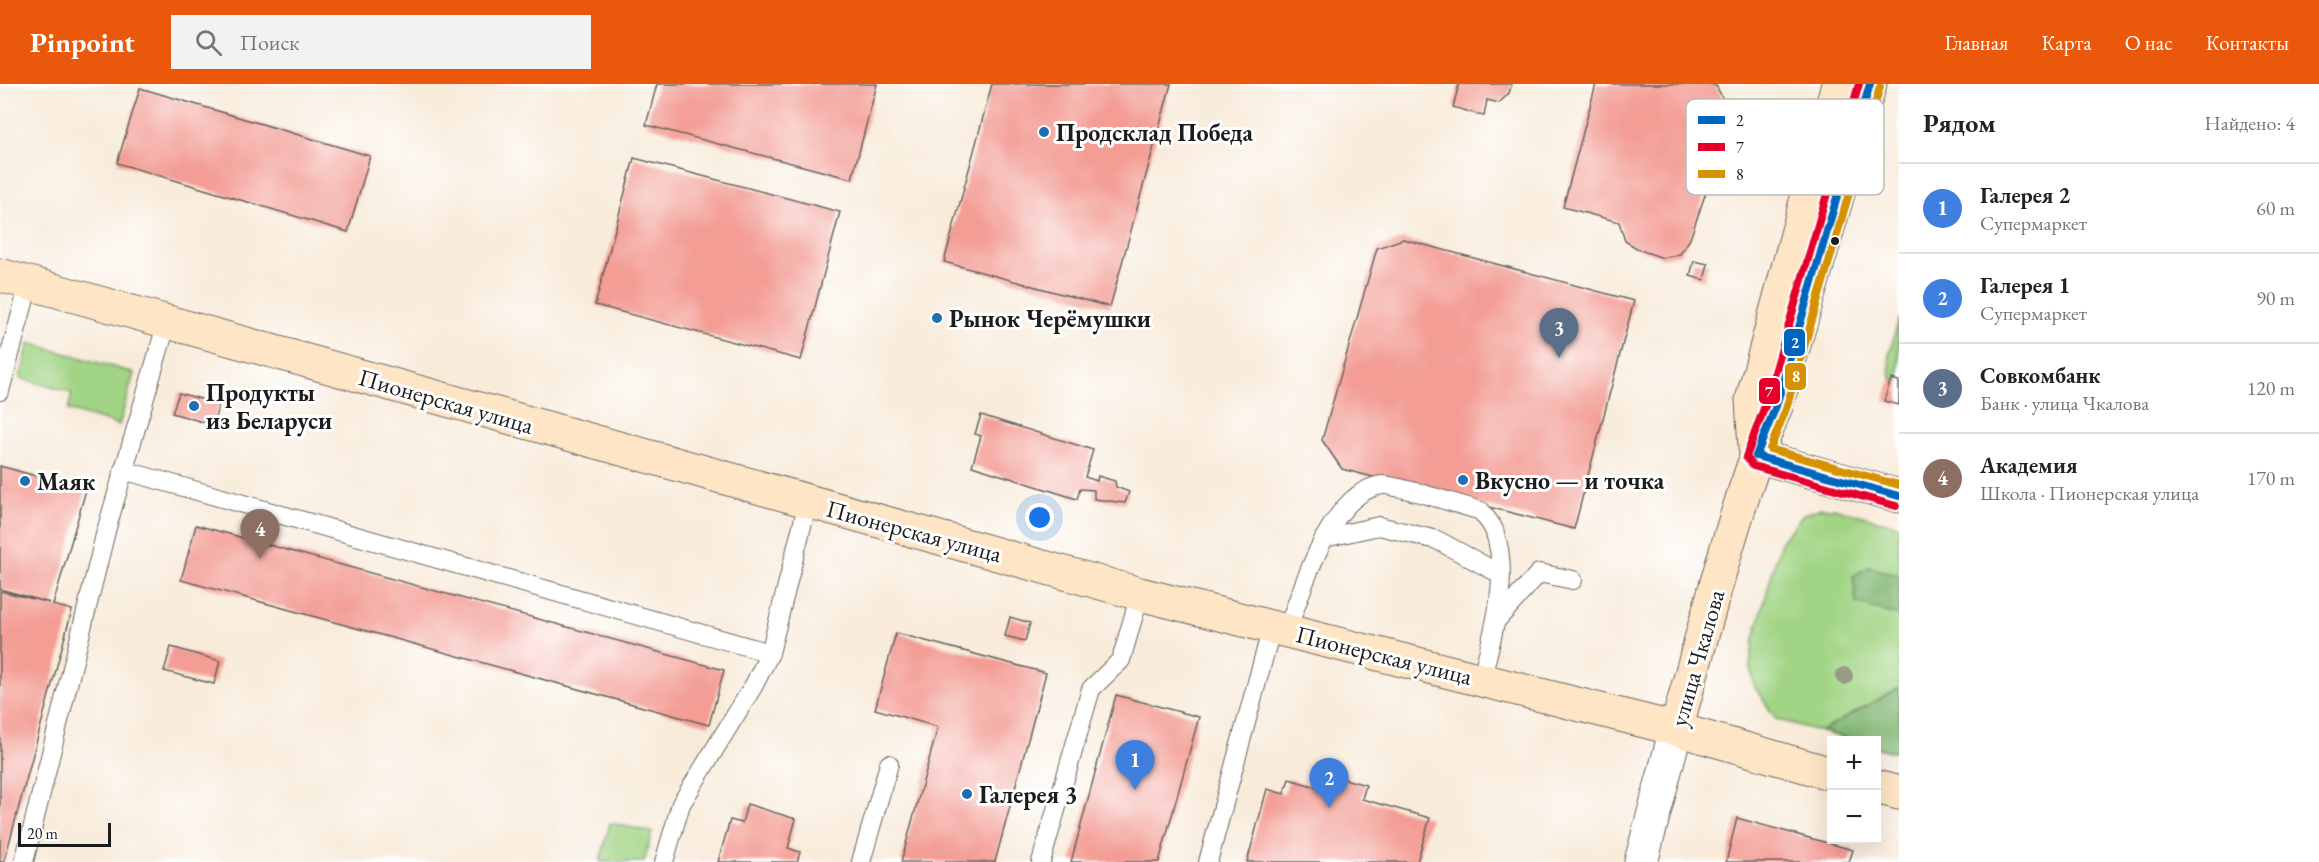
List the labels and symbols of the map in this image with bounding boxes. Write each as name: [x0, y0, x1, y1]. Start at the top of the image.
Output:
legend: [1686, 99, 1884, 195]
text: 2: [1736, 110, 1744, 131]
place label: Продсклад Победа: [1056, 117, 1254, 148]
marker: Продсклад Победа: [1037, 125, 1051, 139]
text: 7: [1736, 137, 1744, 158]
text: 8: [1736, 164, 1744, 185]
unlabelled marker: [1829, 235, 1841, 247]
place label: Рынок Черёмушки: [949, 303, 1151, 335]
pin: 3: [1540, 308, 1578, 358]
marker: Рынок Черёмушки: [930, 311, 944, 325]
line badge: 2: [1783, 328, 1806, 357]
text: 2: [1791, 332, 1800, 353]
street label: Пионерская улица: [355, 361, 537, 441]
line badge: 8: [1784, 362, 1807, 391]
text: 8: [1792, 366, 1800, 387]
place label: Продукты из Беларуси: [206, 377, 332, 437]
line badge: 7: [1758, 377, 1781, 405]
text: 7: [1765, 381, 1774, 402]
marker: Продукты из Беларуси: [187, 399, 201, 413]
place label: Вкусно — и точка: [1475, 465, 1665, 497]
place label: Маяк: [37, 466, 96, 497]
marker: Вкусно — и точка: [1456, 473, 1470, 487]
marker: Маяк: [18, 474, 32, 488]
street label: Пионерская улица: [823, 493, 1006, 569]
your location: [1025, 503, 1054, 532]
pin: 4: [240, 510, 280, 559]
street label: улица Чкалова: [1663, 586, 1731, 730]
street label: Пионерская улица: [1293, 618, 1476, 692]
pin: 1: [1116, 740, 1154, 790]
pin: 2: [1310, 758, 1348, 808]
place label: Галерея 3: [979, 779, 1077, 810]
marker: Галерея 3: [960, 787, 974, 801]
scale bar: [18, 820, 111, 848]

